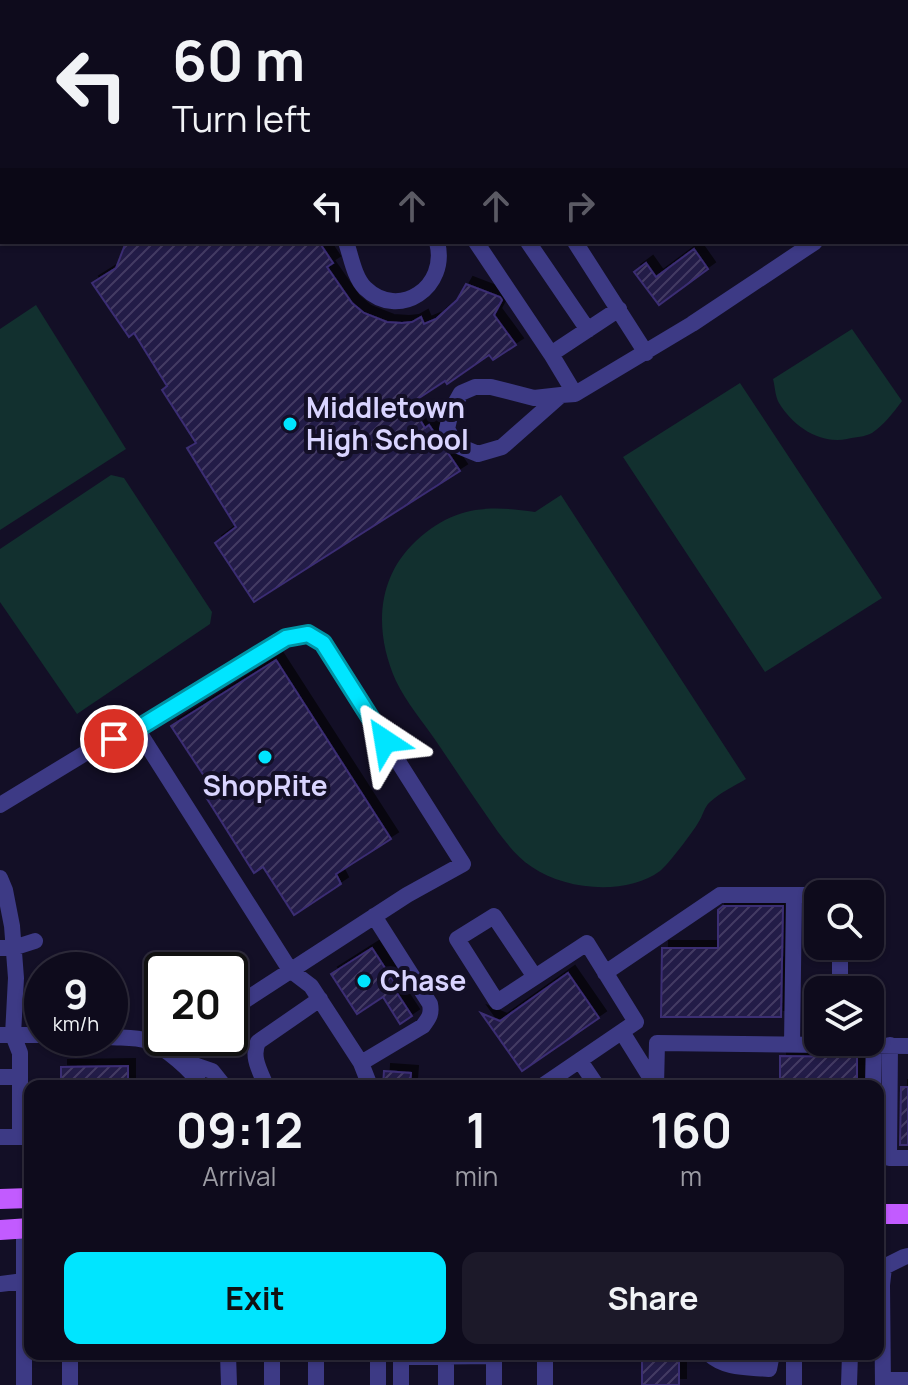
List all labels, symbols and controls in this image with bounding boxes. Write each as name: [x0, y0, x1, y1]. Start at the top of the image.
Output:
text: 60 m: [172, 21, 305, 98]
icon: left: [40, 32, 144, 136]
text: Turn left: [172, 94, 311, 143]
icon: left: [306, 184, 350, 228]
icon: ahead: [390, 184, 434, 228]
icon: ahead: [474, 184, 518, 228]
icon: right: [558, 184, 602, 228]
place label: Middletown High School: [306, 388, 469, 458]
marker: Middletown High School: [281, 415, 299, 433]
position arrow: [343, 699, 427, 783]
pin: [80, 705, 148, 773]
icon: arrive: [92, 717, 136, 761]
marker: ShopRite: [256, 748, 274, 766]
place label: ShopRite: [202, 766, 328, 804]
map controls: [804, 880, 884, 1056]
button: search: [804, 880, 884, 960]
speed limit sign: 20: [144, 952, 248, 1056]
place label: Chase: [380, 961, 466, 999]
text: 9: [64, 966, 88, 1021]
marker: Chase: [355, 972, 373, 990]
button: layers: [804, 976, 884, 1056]
text: km/h: [53, 1010, 99, 1037]
text: 09:12: [176, 1097, 303, 1162]
text: 1: [466, 1097, 487, 1162]
text: 160: [650, 1097, 732, 1162]
text: Arrival: [202, 1158, 276, 1194]
text: min: [455, 1158, 498, 1194]
text: m: [680, 1158, 702, 1194]
button: Exit: [64, 1252, 446, 1344]
button: Share: [462, 1252, 844, 1344]

